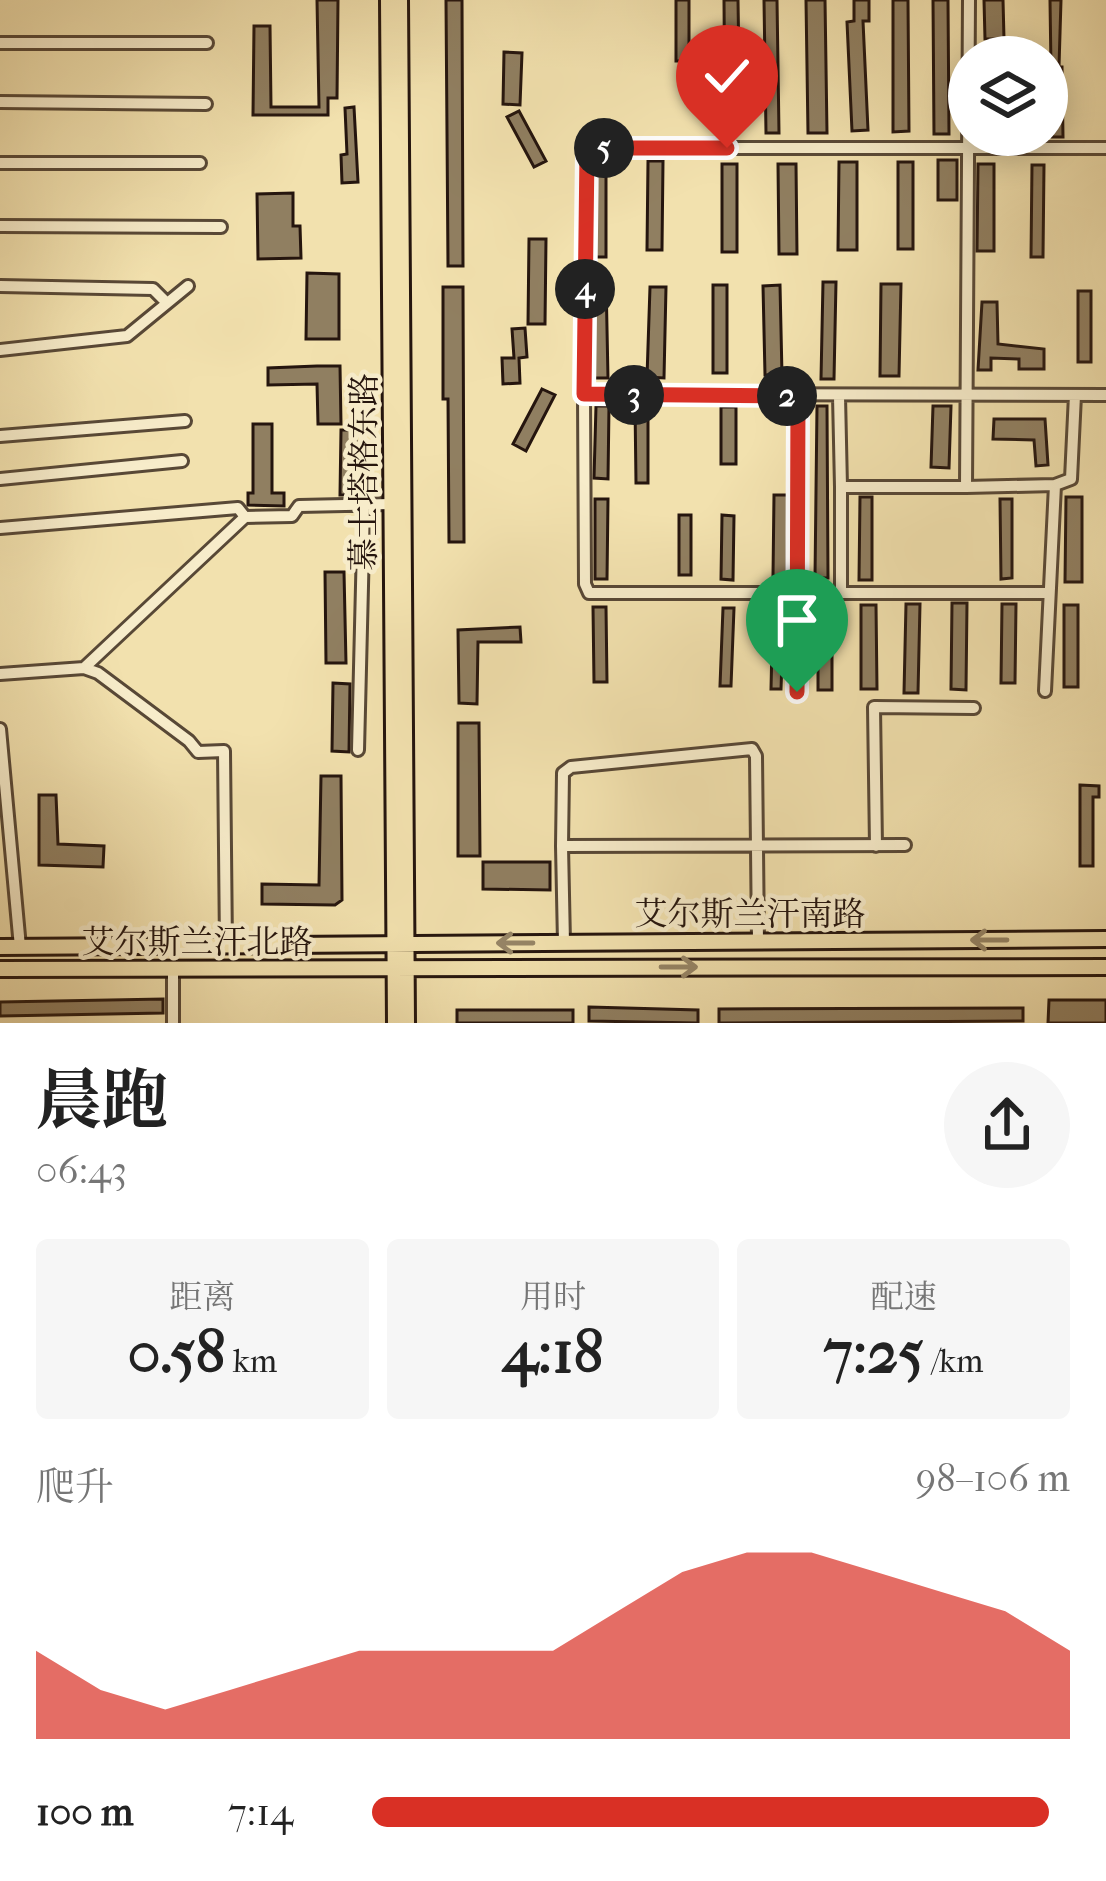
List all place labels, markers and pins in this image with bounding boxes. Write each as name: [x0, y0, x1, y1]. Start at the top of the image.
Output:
pin: [676, 25, 778, 148]
pin: 5: [574, 118, 634, 178]
pin: 4: [555, 259, 615, 319]
pin: 3: [604, 365, 664, 425]
pin: 2: [757, 366, 817, 426]
pin: [746, 569, 848, 692]

